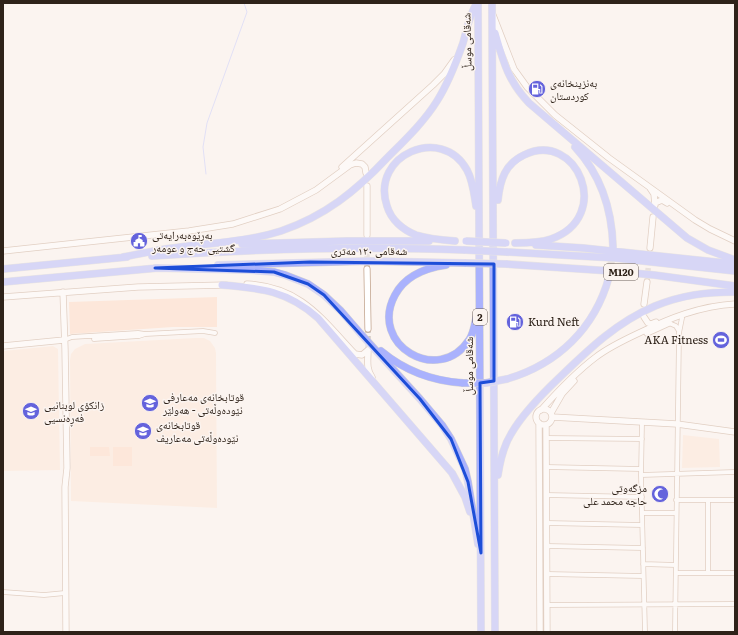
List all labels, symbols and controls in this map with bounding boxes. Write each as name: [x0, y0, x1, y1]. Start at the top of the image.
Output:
street label: شەقامی موسڵ: [457, 13, 475, 71]
place label: بەنزینخانەی کوردستان: [550, 74, 597, 103]
fuel station icon: بەنزینخانەی کوردستان: [527, 79, 547, 99]
place label: بەڕێوەبەرایەتی گشتیی حەج و عومەر: [151, 226, 235, 255]
public building icon: بەڕێوەبەرایەتی گشتیی حەج و عومەر: [129, 231, 149, 251]
street label: شەقامی ١٢٠ مەتری: [331, 242, 407, 258]
road number: M120: [604, 264, 638, 280]
road number: 2: [473, 309, 487, 325]
fuel station icon: Kurd Neft: [505, 312, 525, 332]
place label: Kurd Neft: [528, 313, 580, 329]
sports icon: AKA Fitness: [711, 330, 731, 350]
place label: AKA Fitness: [644, 331, 708, 347]
street label: شەقامی موسڵ: [460, 337, 476, 395]
place label: قوتابخانەی مەعارفی نێودەوڵەتی - هەولێر: [162, 388, 245, 417]
school or university icon: قوتابخانەی مەعارفی نێودەوڵەتی - هەولێر: [140, 393, 160, 413]
place label: زانکۆی لوبنانیی فەڕەنسیی: [44, 396, 104, 427]
school or university icon: زانکۆی لوبنانیی فەڕەنسیی: [21, 401, 41, 421]
place label: قوتابخانەی نێودەوڵەتی مەعاریف: [156, 416, 239, 445]
school or university icon: قوتابخانەی نێودەوڵەتی مەعاریف: [133, 421, 153, 441]
place label: مزگه‌وتی حاجه‌ محمد علی: [583, 479, 647, 508]
mosque icon: مزگه‌وتی حاجه‌ محمد علی: [650, 484, 670, 504]

